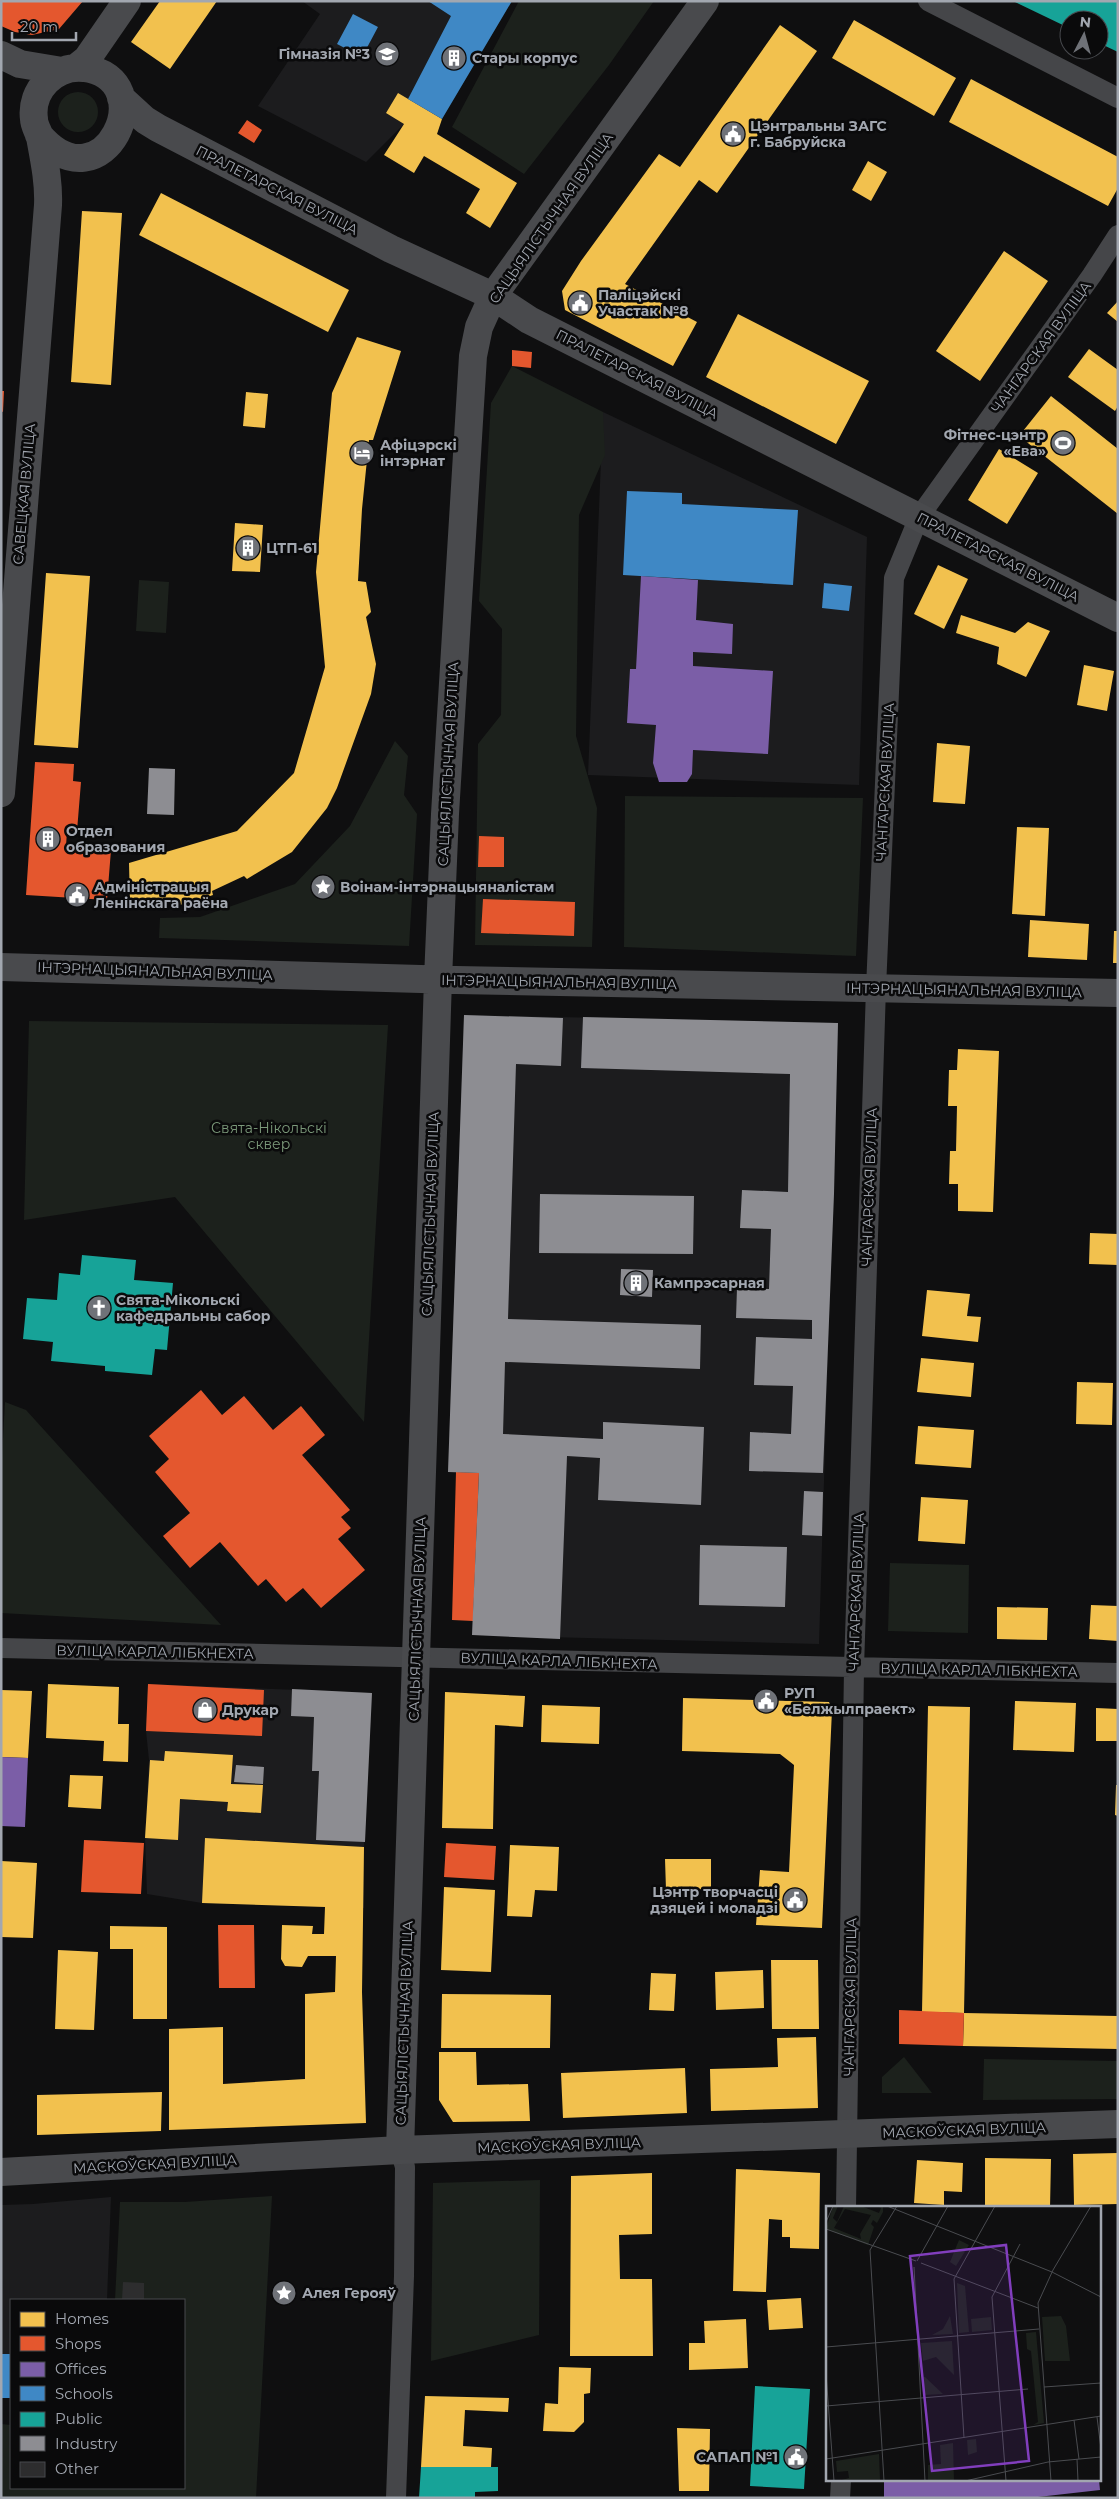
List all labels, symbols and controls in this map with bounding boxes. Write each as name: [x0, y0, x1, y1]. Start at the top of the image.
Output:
scale bar: [12, 10, 76, 42]
north arrow: [1059, 10, 1109, 60]
text: N: [1079, 13, 1092, 32]
text: 20 m: [20, 17, 58, 36]
school or university icon: Гімназія №3: [374, 41, 400, 67]
place label: Гімназія №3: [278, 45, 370, 63]
building icon: Стары корпус: [441, 45, 467, 71]
place label: Стары корпус: [472, 49, 578, 67]
place label: Цэнтральны ЗАГС г. Бабруйска: [750, 117, 887, 151]
public building icon: Цэнтральны ЗАГС г. Бабруйска: [720, 121, 746, 147]
street label: САЦЫЯЛІСТЫЧНАЯ ВУЛІЦА: [485, 129, 617, 307]
street label: ПРАЛЕТАРСКАЯ ВУЛІЦА: [193, 141, 362, 239]
street label: ЧАНГАРСКАЯ ВУЛІЦА: [987, 277, 1095, 416]
place label: Паліцэйскі Участак №8: [598, 286, 688, 320]
public building icon: Паліцэйскі Участак №8: [567, 290, 593, 316]
street label: ПРАЛЕТАРСКАЯ ВУЛІЦА: [553, 325, 722, 423]
street label: САВЕЦКАЯ ВУЛІЦА: [9, 422, 39, 565]
place label: Фітнес-цэнтр «Ева»: [944, 426, 1046, 460]
sports icon: Фітнес-цэнтр «Ева»: [1050, 430, 1076, 456]
place label: Афіцэрскі інтэрнат: [380, 436, 457, 470]
hotel icon: Афіцэрскі інтэрнат: [349, 440, 375, 466]
street label: ПРАЛЕТАРСКАЯ ВУЛІЦА: [914, 508, 1083, 606]
building icon: ЦТП-61: [235, 535, 261, 561]
place label: ЦТП-61: [266, 539, 318, 557]
street label: САЦЫЯЛІСТЫЧНАЯ ВУЛІЦА: [434, 661, 462, 867]
street label: ЧАНГАРСКАЯ ВУЛІЦА: [872, 702, 898, 862]
place label: Отдел образования: [66, 822, 165, 856]
building icon: Отдел образования: [35, 826, 61, 852]
place icon: Воінам-інтэрнацыяналістам: [310, 874, 336, 900]
place label: Адміністрацыя Ленінскага раёна: [94, 878, 228, 912]
place label: Воінам-інтэрнацыяналістам: [340, 878, 555, 896]
public building icon: Адміністрацыя Ленінскага раёна: [64, 882, 90, 908]
street label: ІНТЭРНАЦЫЯНАЛЬНАЯ ВУЛІЦА: [37, 958, 274, 984]
street label: ІНТЭРНАЦЫЯНАЛЬНАЯ ВУЛІЦА: [441, 971, 678, 993]
street label: ІНТЭРНАЦЫЯНАЛЬНАЯ ВУЛІЦА: [846, 979, 1083, 1001]
street label: ЧАНГАРСКАЯ ВУЛІЦА: [857, 1107, 881, 1267]
street label: САЦЫЯЛІСТЫЧНАЯ ВУЛІЦА: [417, 1111, 443, 1317]
park label: Свята-Нікольскі сквер: [211, 1119, 327, 1153]
building icon: Кампрэсарная: [623, 1270, 649, 1296]
place label: Кампрэсарная: [654, 1274, 765, 1292]
place label: Свята-Мікольскі кафедральны сабор: [116, 1291, 271, 1325]
church icon: Свята-Мікольскі кафедральны сабор: [86, 1295, 112, 1321]
street label: ЧАНГАРСКАЯ ВУЛІЦА: [844, 1512, 868, 1672]
street label: САЦЫЯЛІСТЫЧНАЯ ВУЛІЦА: [404, 1516, 430, 1722]
street label: ВУЛІЦА КАРЛА ЛІБКНЕХТА: [56, 1641, 254, 1663]
street label: ВУЛІЦА КАРЛА ЛІБКНЕХТА: [460, 1649, 658, 1673]
street label: ВУЛІЦА КАРЛА ЛІБКНЕХТА: [880, 1659, 1078, 1681]
place label: РУП «Белжылпраект»: [784, 1684, 916, 1718]
public building icon: РУП «Белжылпраект»: [753, 1688, 779, 1714]
shop icon: Друкар: [192, 1697, 218, 1723]
place label: Друкар: [222, 1701, 279, 1719]
place label: Цэнтр творчасці дзяцей і моладзі: [650, 1883, 778, 1917]
public building icon: Цэнтр творчасці дзяцей і моладзі: [782, 1887, 808, 1913]
street label: ЧАНГАРСКАЯ ВУЛІЦА: [840, 1917, 860, 2076]
street label: САЦЫЯЛІСТЫЧНАЯ ВУЛІЦА: [391, 1920, 417, 2126]
street label: МАСКОЎСКАЯ ВУЛІЦА: [882, 2118, 1047, 2142]
street label: МАСКОЎСКАЯ ВУЛІЦА: [477, 2133, 642, 2157]
street label: МАСКОЎСКАЯ ВУЛІЦА: [73, 2151, 238, 2177]
inset map: [826, 2206, 1102, 2482]
place icon: Алея Герояў: [271, 2280, 297, 2306]
place label: Алея Герояў: [302, 2284, 396, 2302]
legend: [10, 2299, 185, 2489]
text: Homes: [55, 2309, 109, 2328]
text: Shops: [55, 2334, 101, 2353]
text: Offices: [55, 2359, 107, 2378]
text: Schools: [55, 2384, 113, 2403]
text: Public: [55, 2409, 103, 2428]
text: Industry: [55, 2434, 118, 2453]
public building icon: САПАП №1: [783, 2444, 809, 2470]
place label: САПАП №1: [696, 2448, 778, 2466]
text: Other: [55, 2459, 99, 2478]

